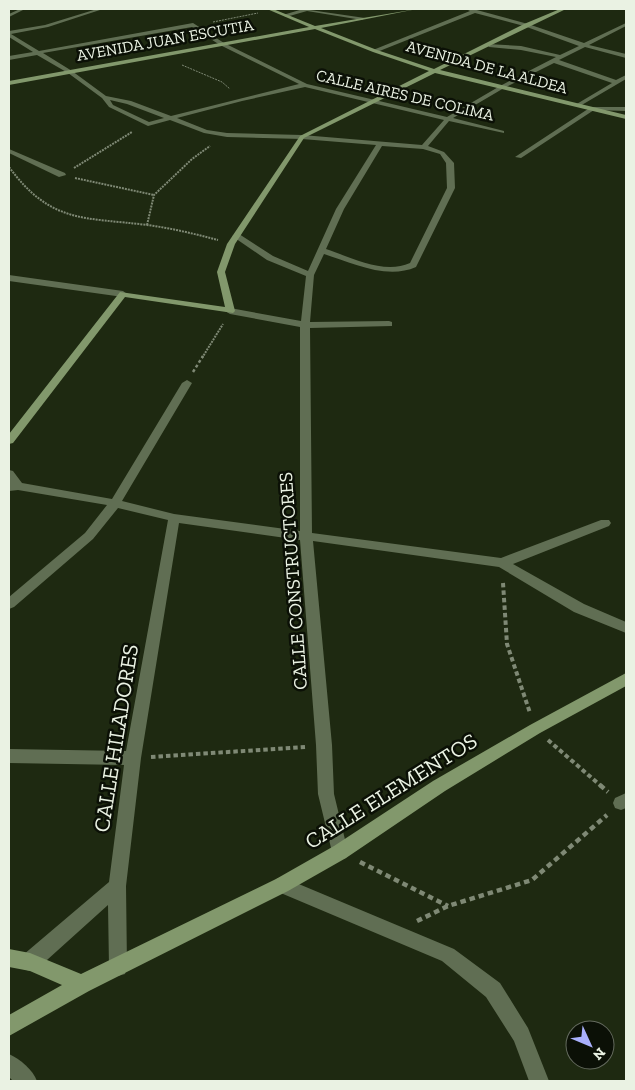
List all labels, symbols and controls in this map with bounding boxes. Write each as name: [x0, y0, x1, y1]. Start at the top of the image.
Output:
street label: AVENIDA JUAN ESCUTIA: [75, 15, 255, 65]
street label: AVENIDA DE LA ALDEA: [404, 36, 570, 98]
street label: CALLE AIRES DE COLIMA: [314, 65, 496, 125]
street label: CALLE CONSTRUCTORES: [274, 471, 312, 691]
street label: CALLE HILADORES: [88, 642, 144, 834]
street label: CALLE ELEMENTOS: [300, 727, 482, 855]
north arrow: [565, 1020, 615, 1070]
text: N: [589, 1044, 609, 1064]

